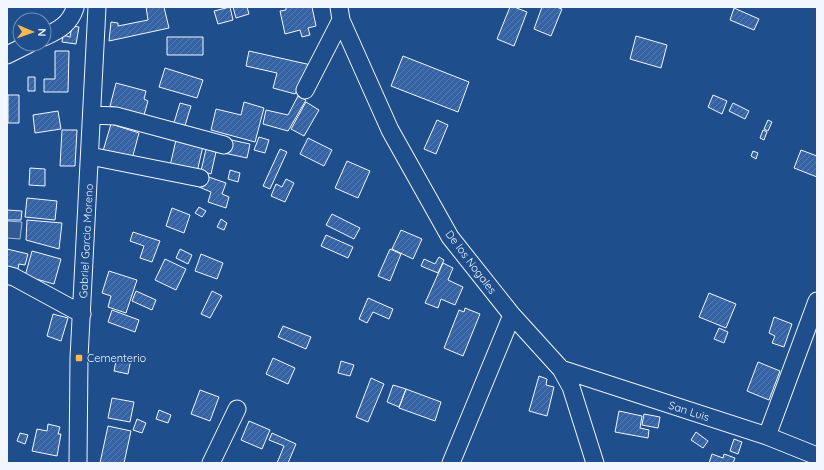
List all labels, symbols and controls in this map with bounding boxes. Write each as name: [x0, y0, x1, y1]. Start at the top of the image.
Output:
north arrow: [12, 12, 52, 52]
text: N: [35, 28, 49, 37]
street label: Gabriel Garcia Moreno: [76, 183, 96, 299]
street label: De los Nogales: [442, 227, 500, 297]
place label: Cementerio: [87, 351, 146, 365]
marker: Cementerio: [74, 353, 84, 363]
street label: San Luis: [667, 398, 711, 424]

